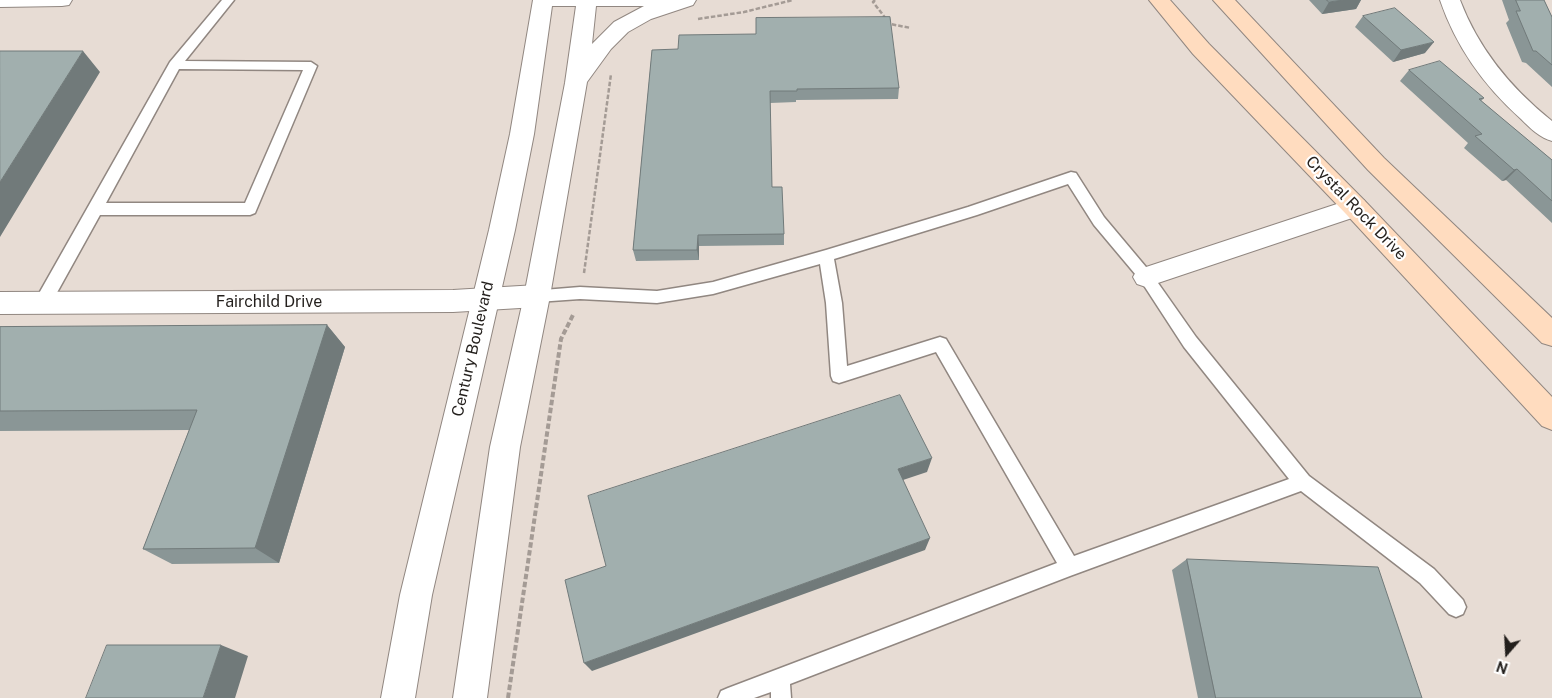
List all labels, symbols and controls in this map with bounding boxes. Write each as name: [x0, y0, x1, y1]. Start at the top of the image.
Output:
street label: Crystal Rock Drive: [1302, 152, 1410, 264]
street label: Century Boulevard: [448, 279, 498, 419]
street label: Fairchild Drive: [216, 292, 322, 312]
north arrow: [1482, 628, 1532, 678]
text: N: [1494, 658, 1510, 677]

